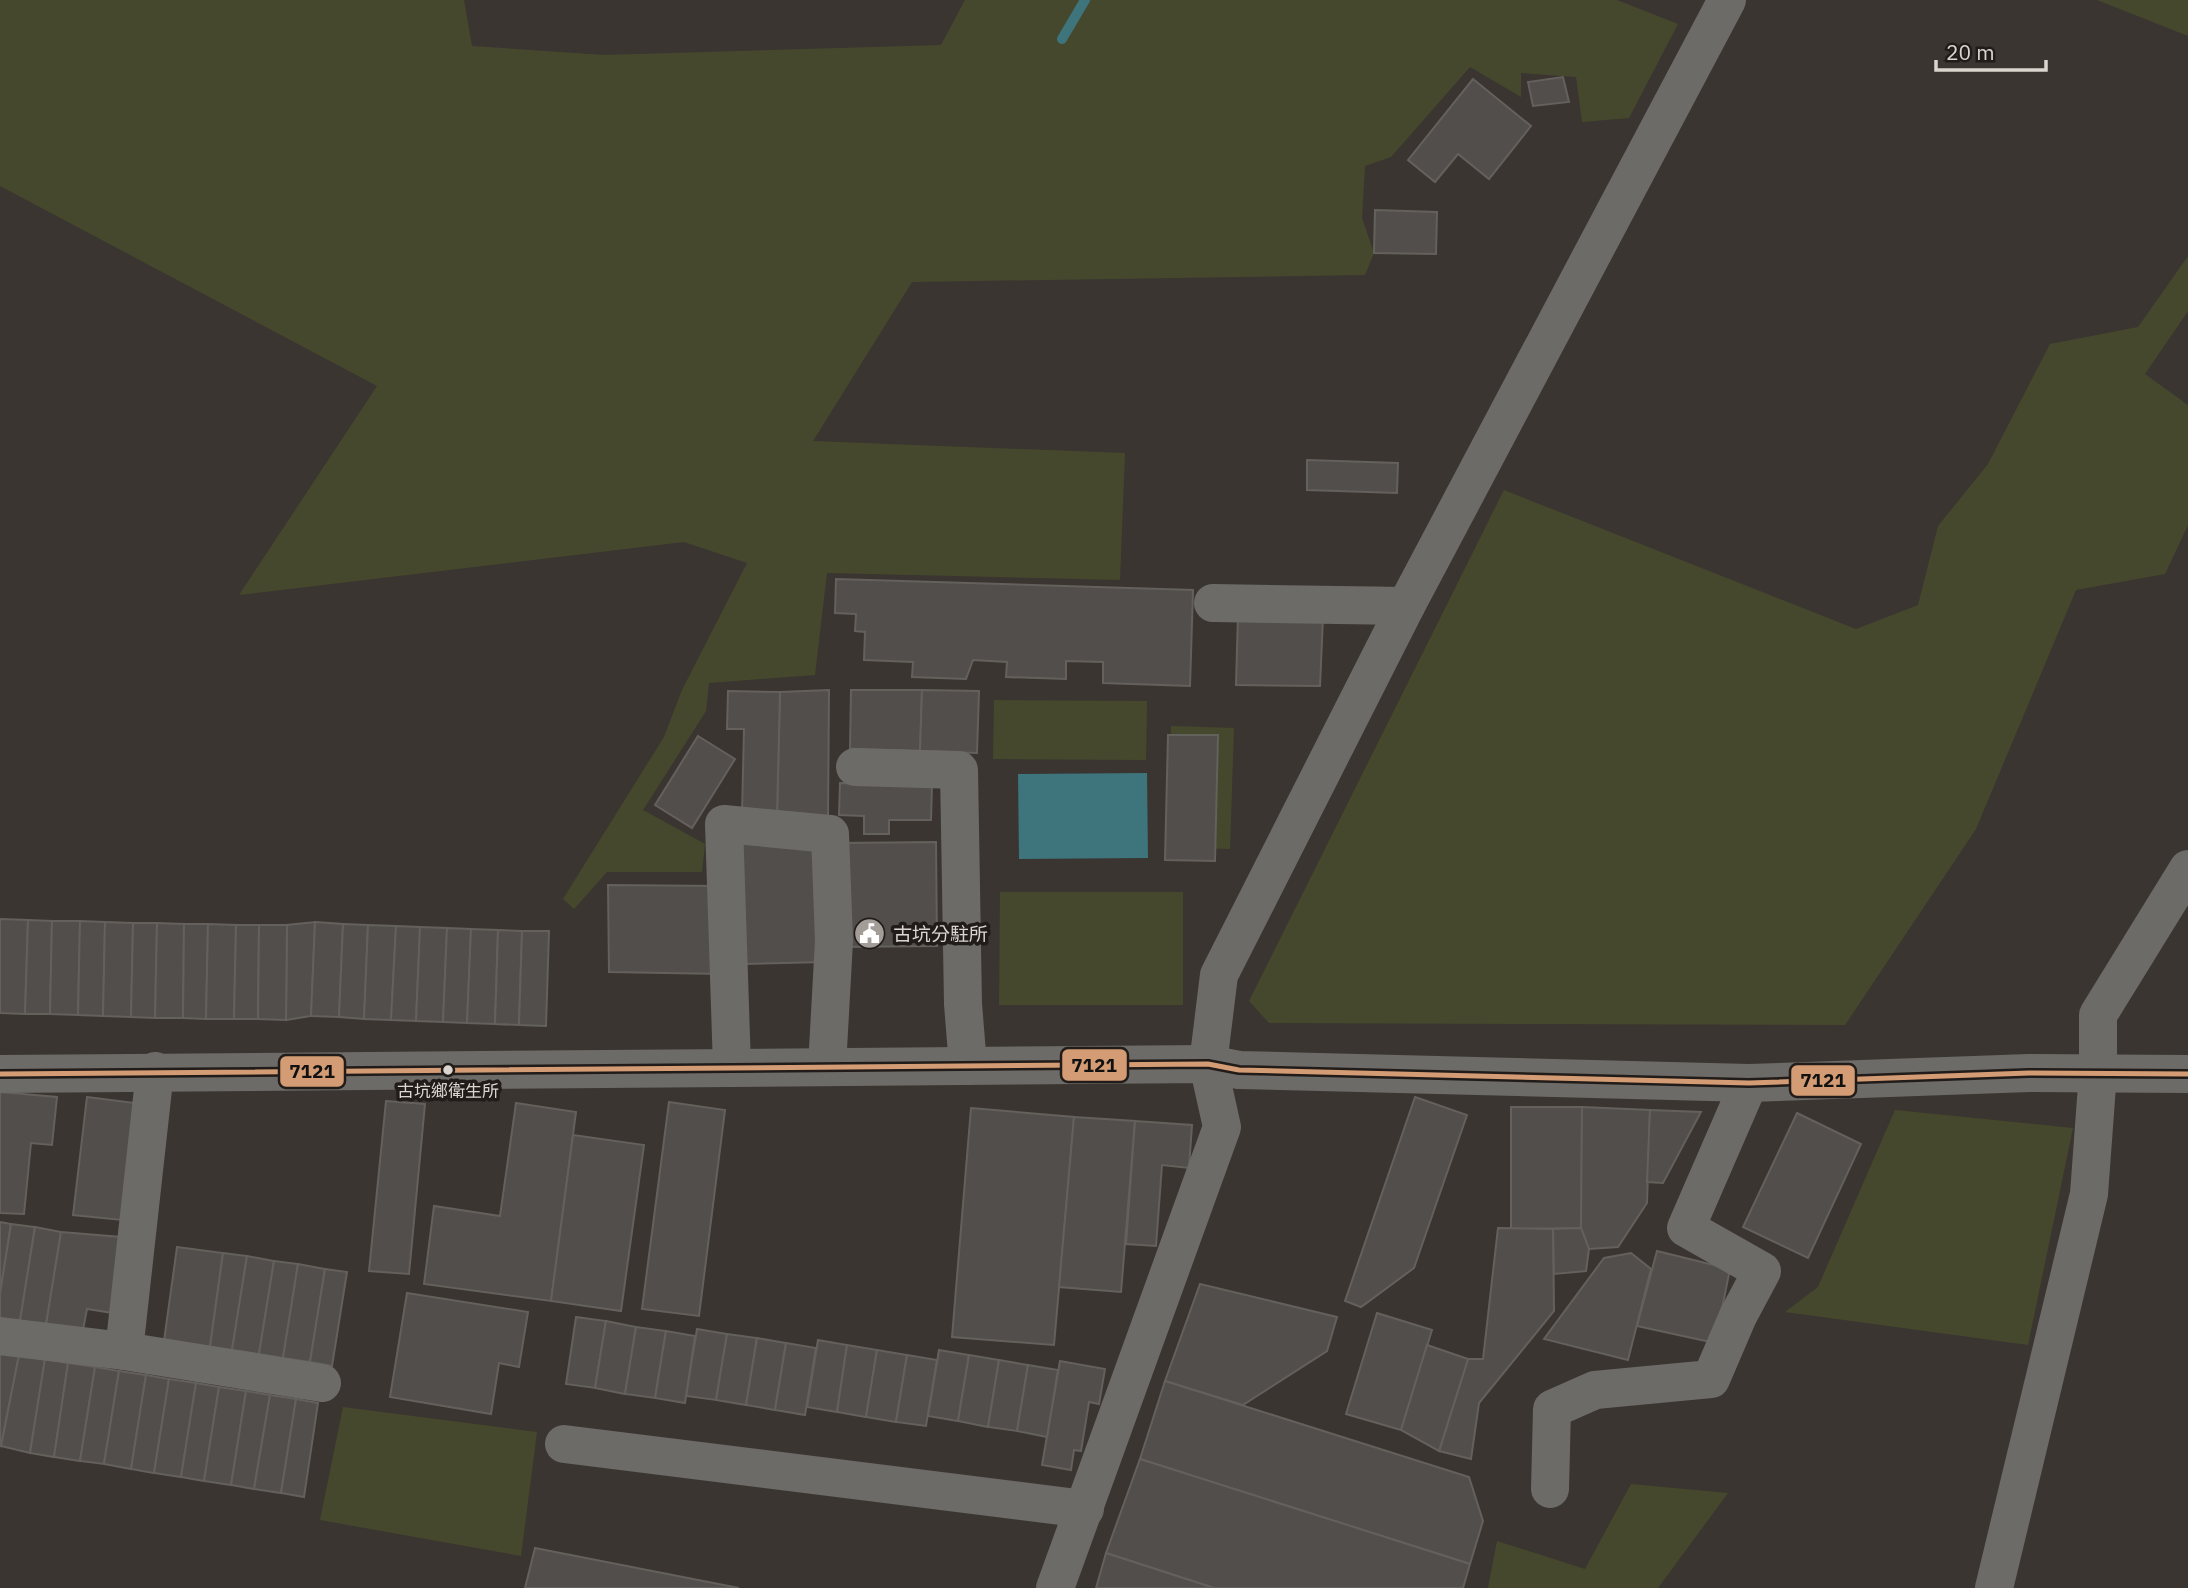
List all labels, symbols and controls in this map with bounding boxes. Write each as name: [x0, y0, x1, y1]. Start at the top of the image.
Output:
scale bar: [1936, 28, 2046, 72]
text: 20 m: [1946, 38, 1995, 66]
public building icon: 古坑分駐所: [853, 917, 887, 951]
place label: 古坑分駐所: [893, 922, 988, 946]
line badge: 7121: [1061, 1048, 1128, 1082]
text: 7121: [1071, 1053, 1117, 1077]
line badge: 7121: [279, 1055, 345, 1088]
text: 7121: [289, 1059, 335, 1083]
marker: 古坑鄉衛生所: [441, 1063, 455, 1077]
line badge: 7121: [1790, 1064, 1856, 1097]
text: 7121: [1800, 1068, 1846, 1092]
place label: 古坑鄉衛生所: [397, 1080, 499, 1102]

